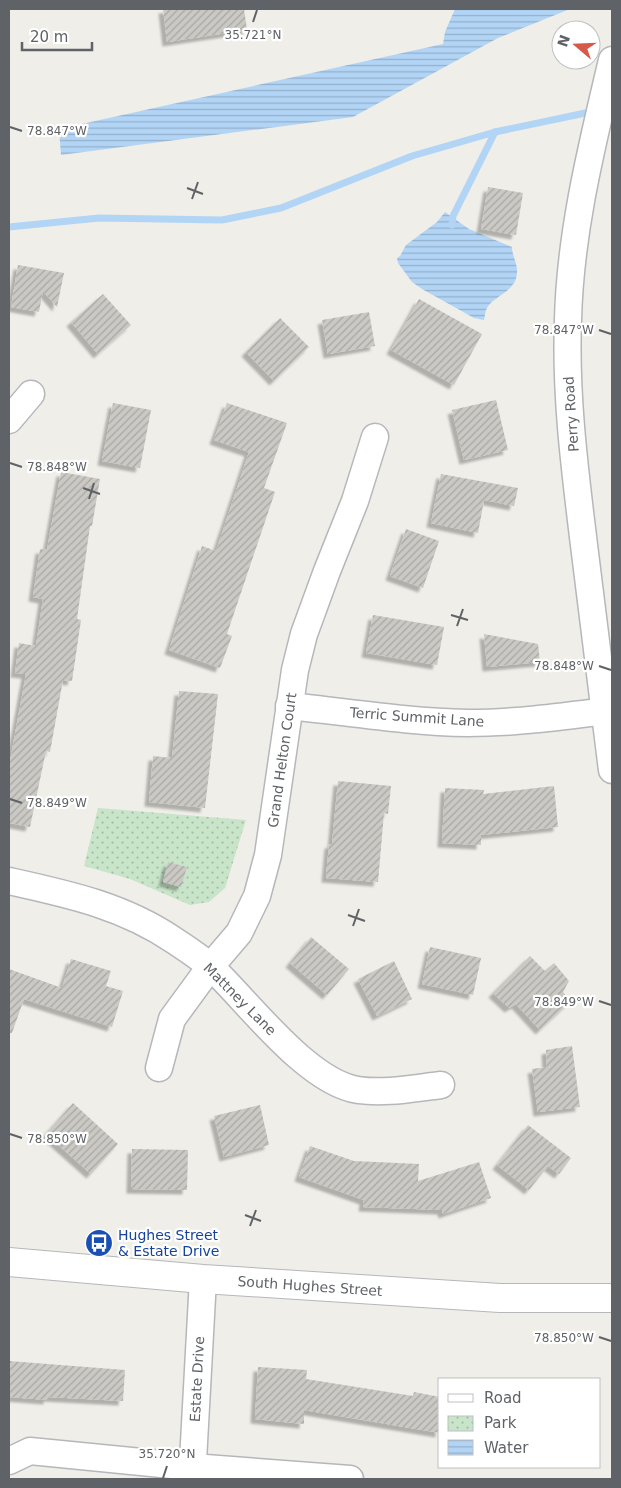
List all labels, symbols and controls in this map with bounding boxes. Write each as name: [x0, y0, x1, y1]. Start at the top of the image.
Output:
scale bar: [22, 20, 92, 52]
north arrow: [551, 20, 601, 70]
text: 20 m: [30, 28, 68, 46]
text: 35.721°N: [225, 28, 281, 42]
text: N: [554, 33, 573, 49]
text: 78.847°W: [27, 124, 87, 138]
text: 78.847°W: [534, 323, 594, 337]
street label: Perry Road: [560, 376, 582, 452]
text: 78.848°W: [27, 460, 87, 474]
text: 78.848°W: [534, 659, 594, 673]
street label: Grand Helton Court: [265, 691, 299, 829]
street label: Terric Summit Lane: [348, 704, 485, 730]
text: 78.849°W: [27, 796, 87, 810]
street label: Mattney Lane: [200, 959, 280, 1039]
text: 78.849°W: [534, 995, 594, 1009]
text: 78.850°W: [27, 1132, 87, 1146]
place label: Hughes Street & Estate Drive: [118, 1227, 219, 1259]
bus stop icon: Hughes Street & Estate Drive: [84, 1228, 114, 1258]
street label: South Hughes Street: [237, 1273, 383, 1299]
text: 78.850°W: [534, 1331, 594, 1345]
street label: Estate Drive: [187, 1336, 207, 1422]
legend: [438, 1378, 601, 1468]
text: Road: [484, 1389, 522, 1407]
text: Park: [484, 1414, 517, 1432]
text: Water: [484, 1439, 529, 1457]
text: 35.720°N: [139, 1447, 195, 1461]

